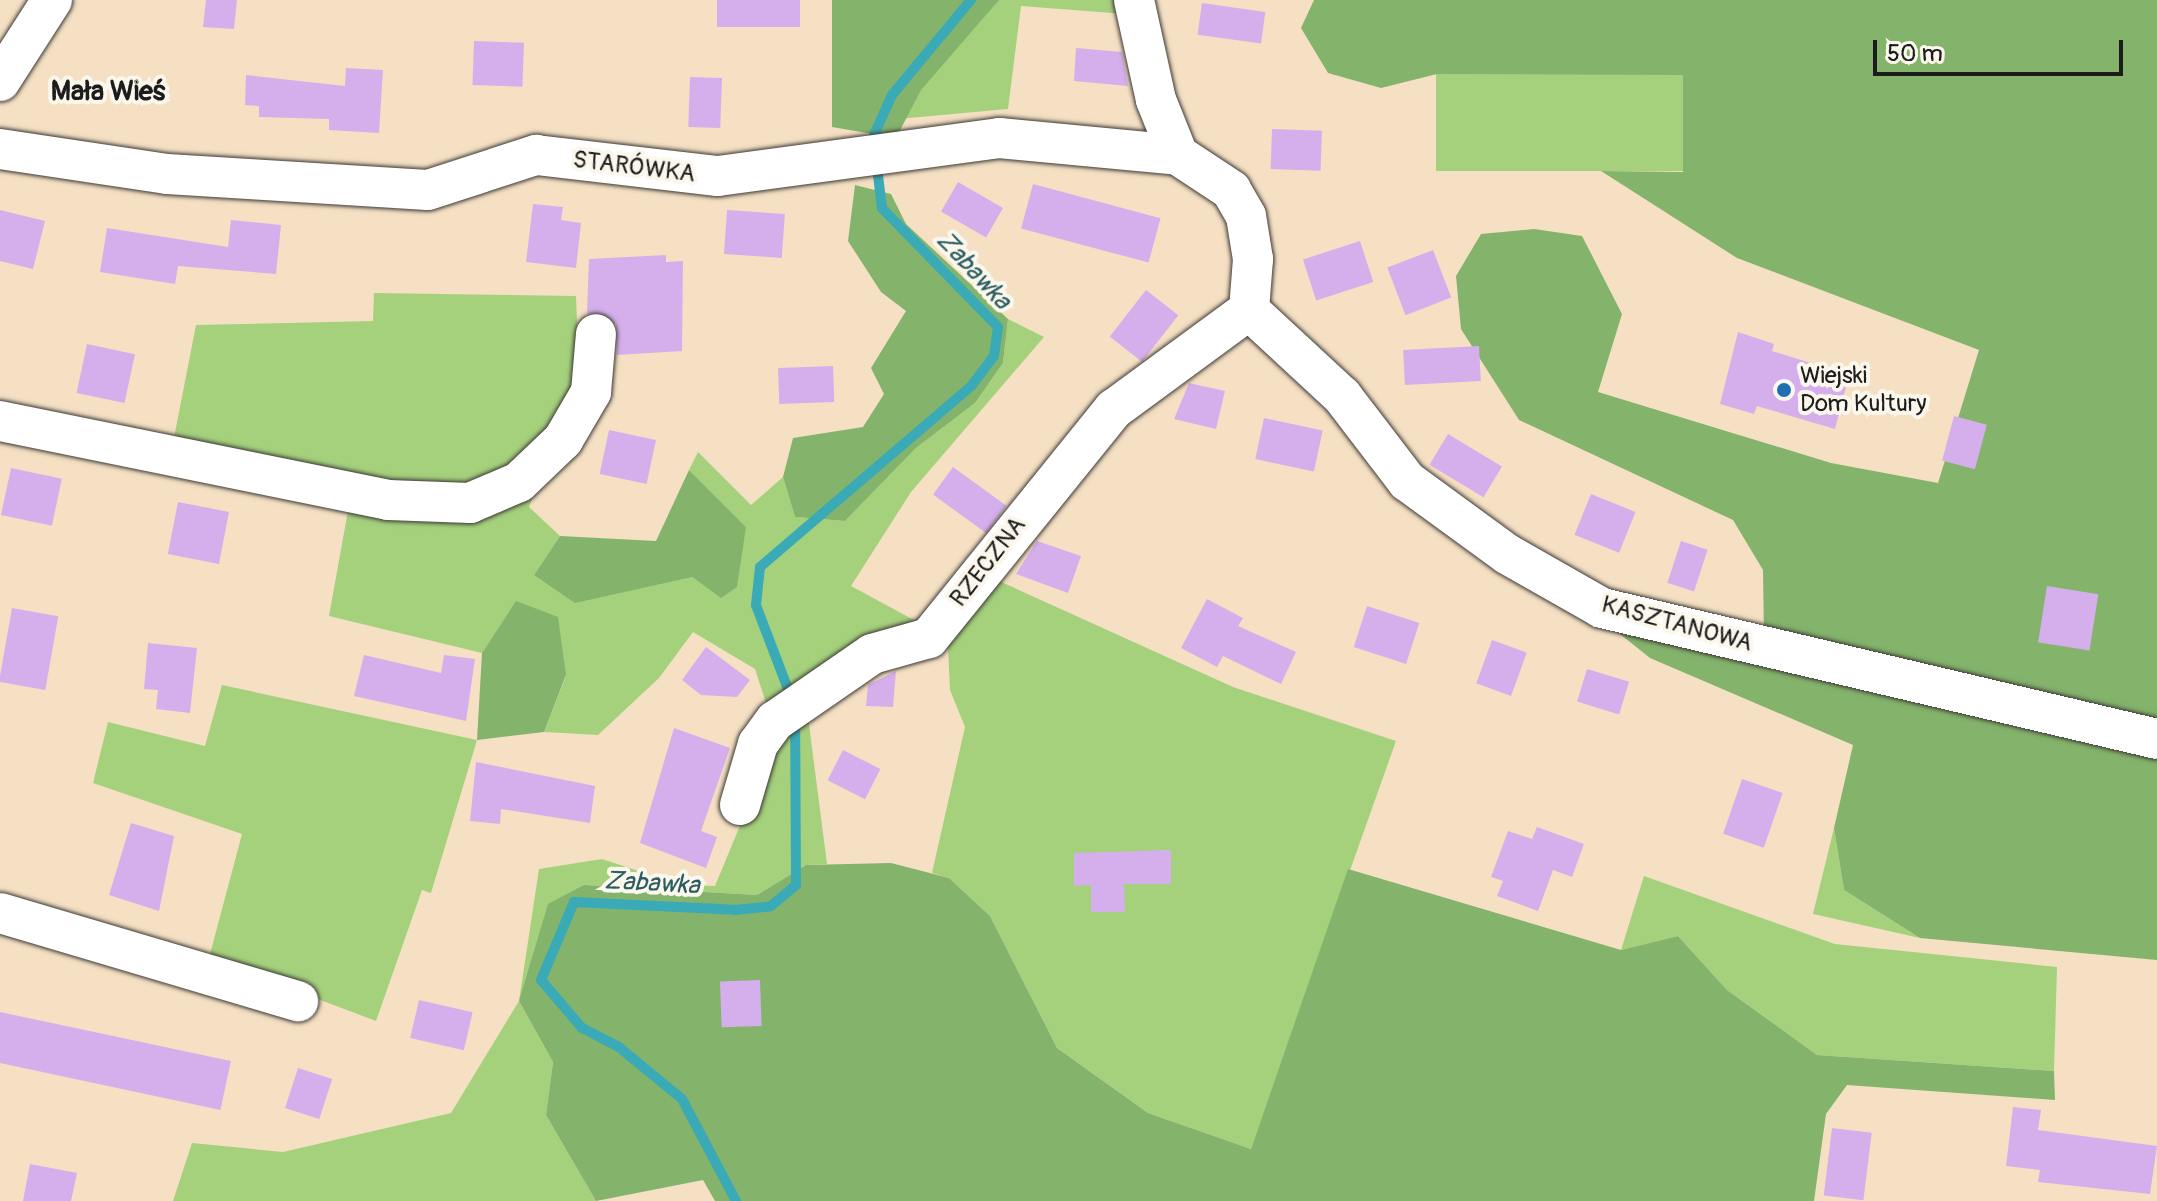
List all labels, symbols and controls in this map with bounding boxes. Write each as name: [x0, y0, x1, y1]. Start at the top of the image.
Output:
scale bar: [1877, 24, 2127, 74]
text: 50 m: [1887, 39, 1943, 68]
district label: Mała Wieś: [51, 75, 165, 109]
street label: STARÓWKA: [571, 145, 697, 189]
water label: Zabawka: [929, 226, 1017, 316]
place label: Wiejski Dom Kultury: [1800, 362, 1927, 418]
marker: Wiejski Dom Kultury: [1775, 381, 1793, 399]
street label: RZECZNA: [944, 511, 1032, 613]
street label: KASZTANOWA: [1599, 590, 1755, 658]
water label: Zabawka: [604, 866, 700, 902]

